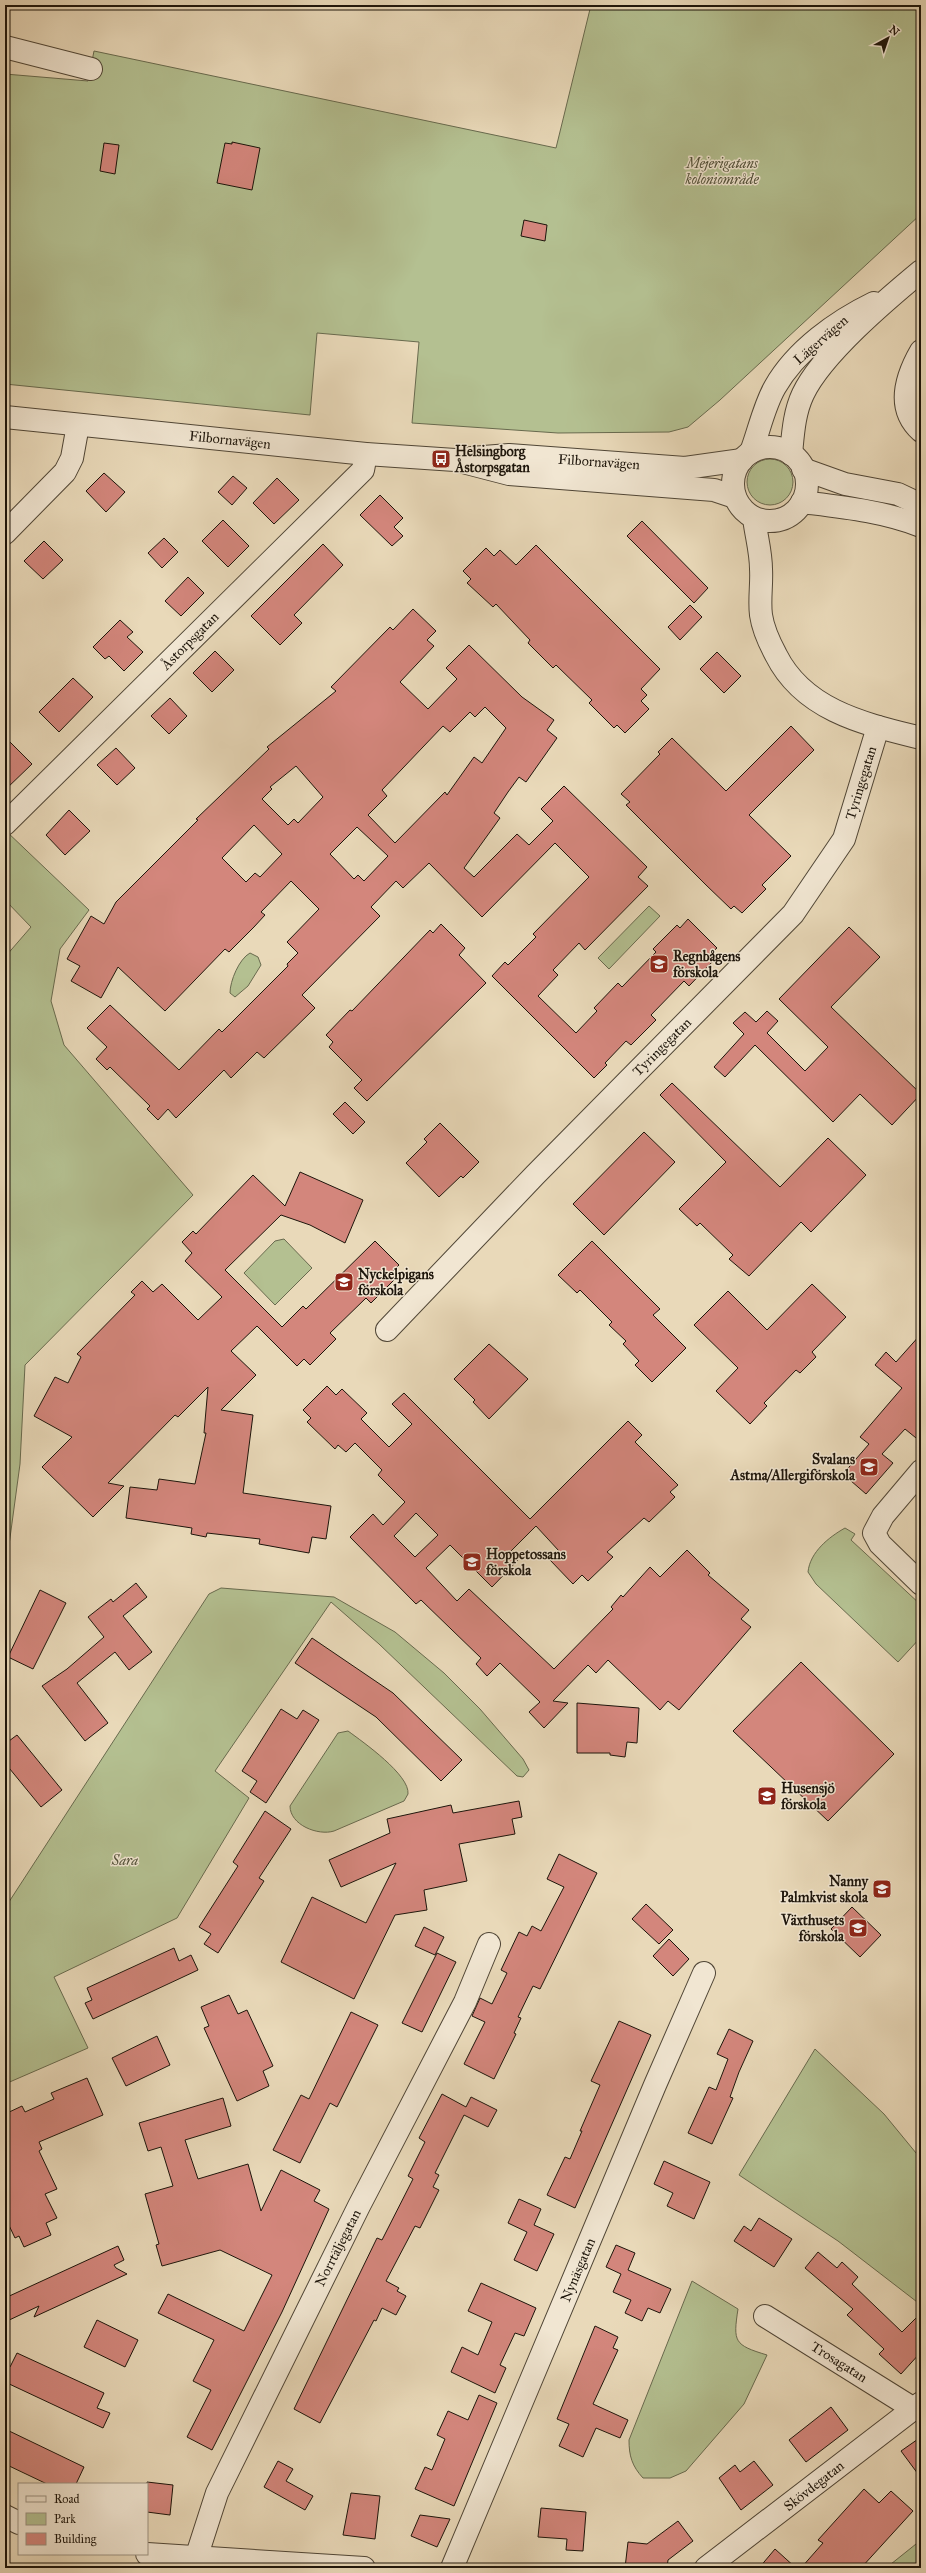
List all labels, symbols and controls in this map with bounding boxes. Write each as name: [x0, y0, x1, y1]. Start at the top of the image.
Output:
north arrow: [868, 18, 908, 58]
text: N: [886, 23, 902, 39]
park label: Mejerigatans koloniområde: [684, 155, 759, 188]
street label: Lägervägen: [790, 311, 852, 368]
street label: Filbornavägen: [188, 427, 272, 453]
place label: Helsingborg Åstorpsgatan: [454, 443, 530, 477]
bus stop icon: Helsingborg Åstorpsgatan: [430, 448, 452, 470]
street label: Filbornavägen: [558, 451, 641, 473]
street label: Åstorpsgatan: [156, 608, 223, 674]
street label: Tyringegatan: [842, 744, 880, 822]
place label: Regnbågens förskola: [672, 948, 740, 981]
school or university icon: Regnbågens förskola: [648, 953, 670, 975]
street label: Tyringegatan: [629, 1014, 695, 1080]
place label: Nyckelpigans förskola: [357, 1266, 434, 1299]
school or university icon: Nyckelpigans förskola: [333, 1271, 355, 1293]
place label: Svalans Astma/Allergiförskola: [729, 1451, 856, 1485]
school or university icon: Svalans Astma/Allergiförskola: [858, 1456, 880, 1478]
place label: Hoppetossans förskola: [485, 1546, 566, 1579]
school or university icon: Hoppetossans förskola: [461, 1551, 483, 1573]
place label: Husensjö förskola: [780, 1780, 835, 1813]
school or university icon: Husensjö förskola: [756, 1785, 778, 1807]
park label: Sara: [111, 1852, 139, 1869]
place label: Nanny Palmkvist skola: [780, 1873, 869, 1906]
school or university icon: Nanny Palmkvist skola: [871, 1878, 893, 1900]
place label: Växthusets förskola: [780, 1912, 845, 1945]
school or university icon: Växthusets förskola: [847, 1917, 869, 1939]
street label: Norrtäljegatan: [311, 2206, 365, 2289]
street label: Nynäsgatan: [557, 2235, 599, 2304]
street label: Trosagatan: [808, 2338, 871, 2386]
street label: Skövdegatan: [780, 2457, 848, 2515]
legend: [18, 2483, 148, 2555]
text: Road: [54, 2492, 80, 2506]
text: Park: [54, 2512, 76, 2526]
text: Building: [54, 2532, 97, 2547]

